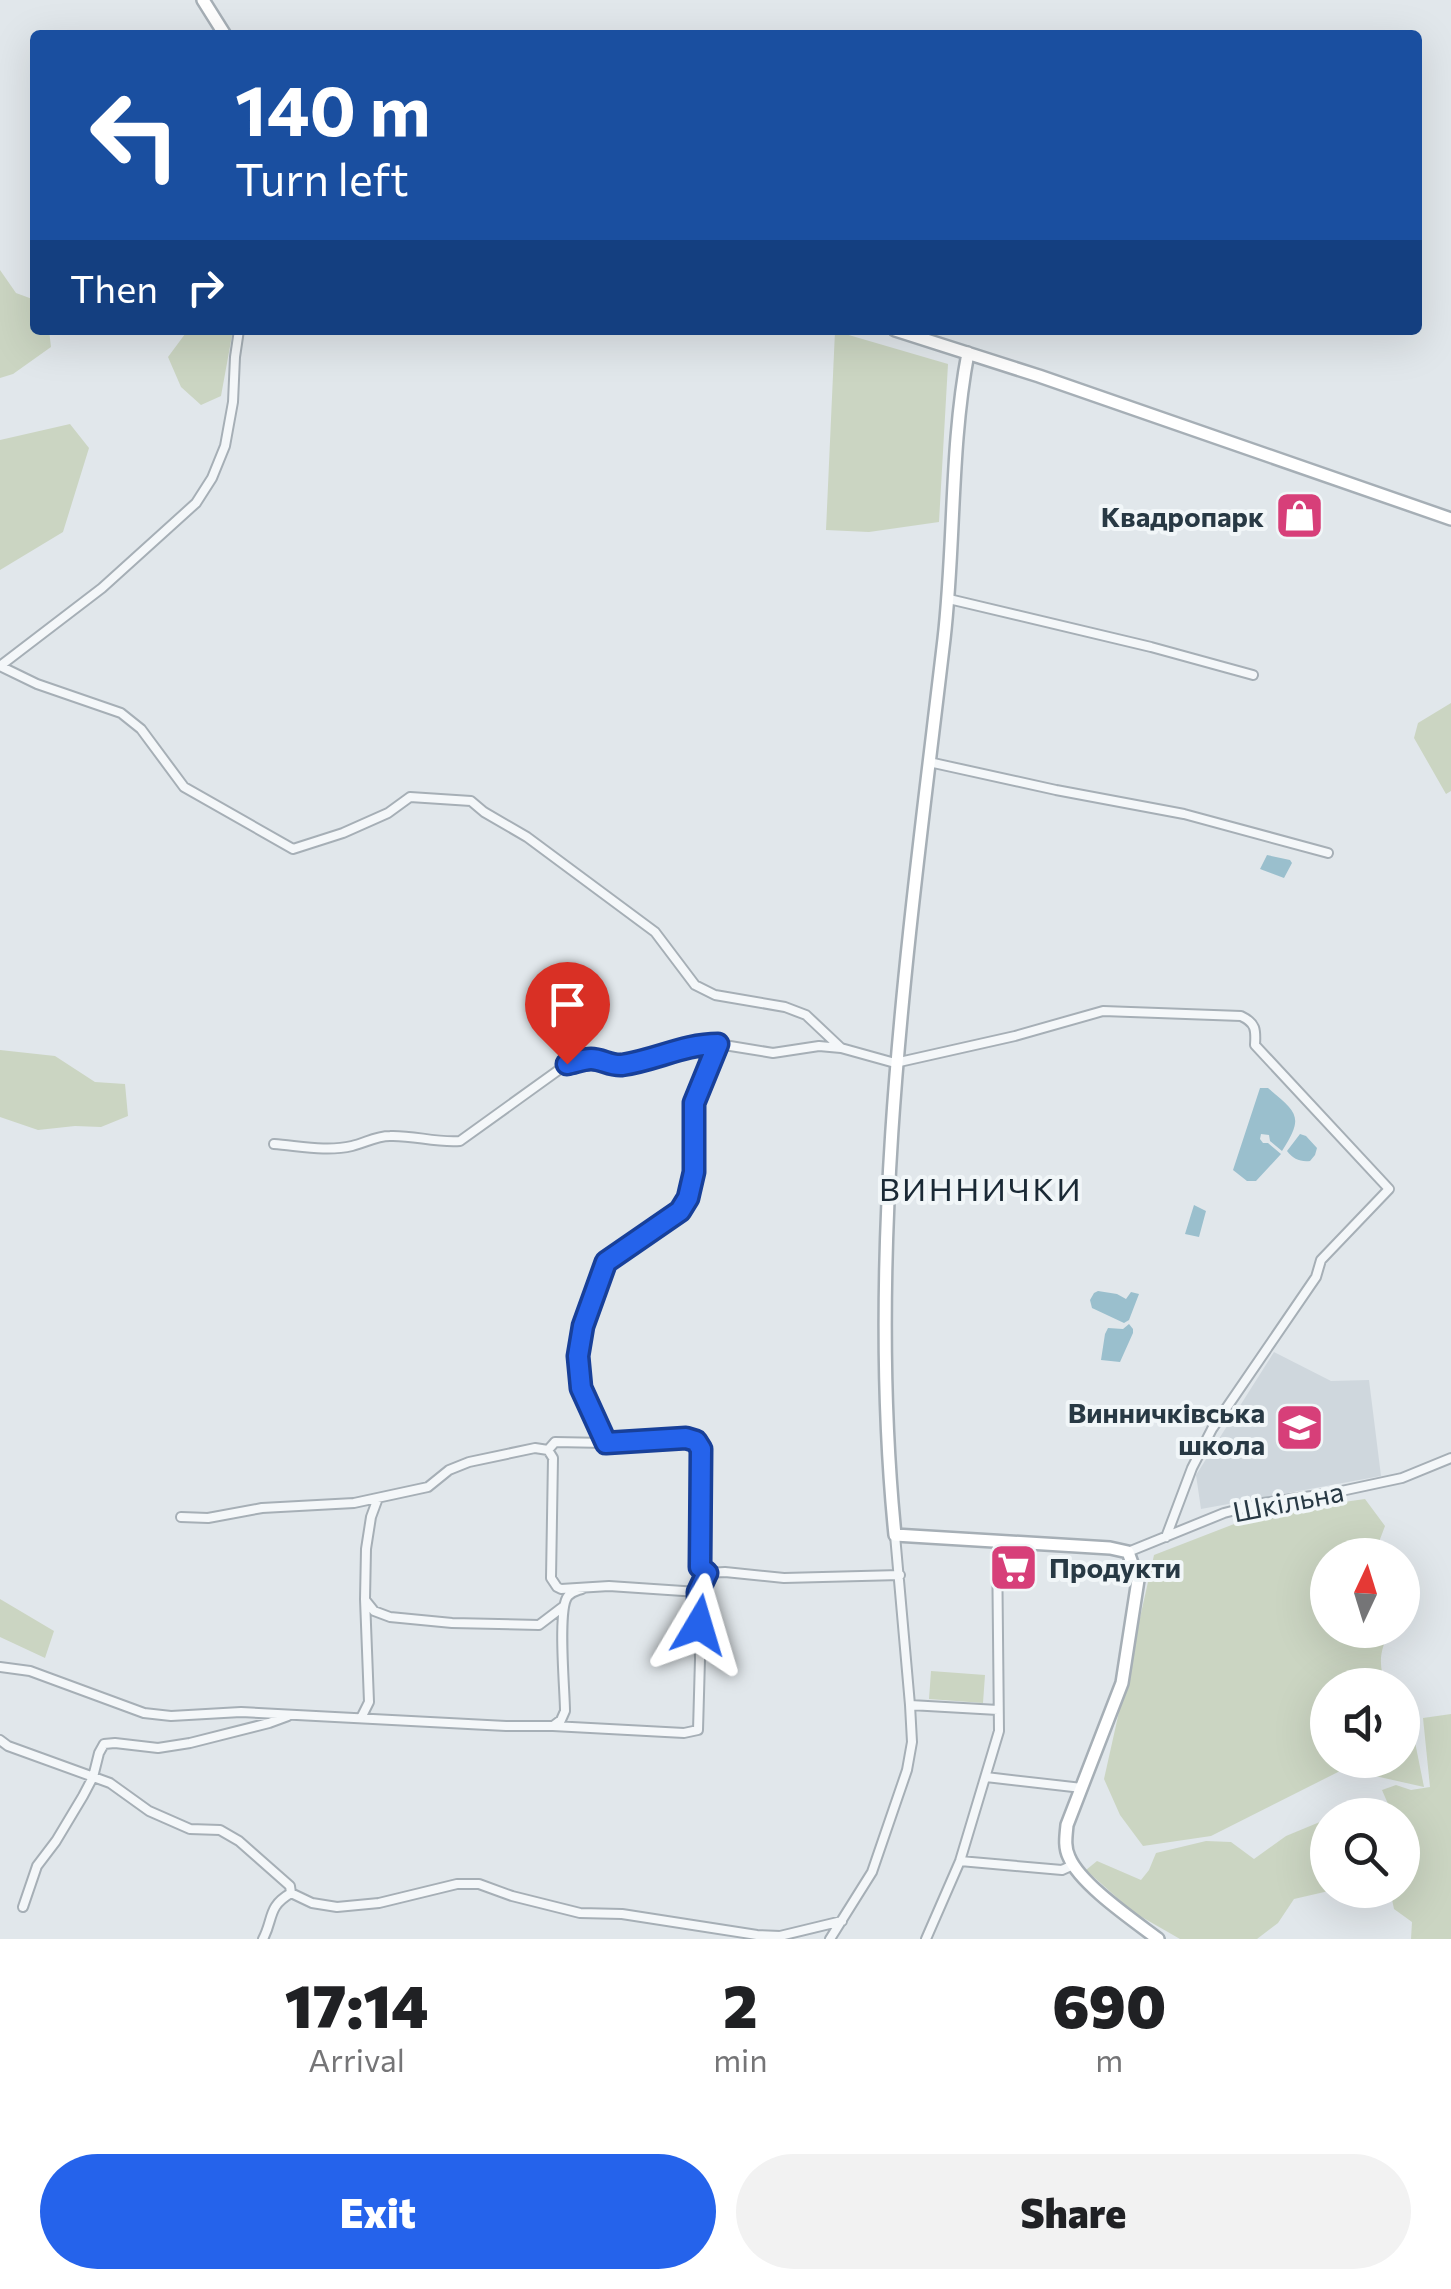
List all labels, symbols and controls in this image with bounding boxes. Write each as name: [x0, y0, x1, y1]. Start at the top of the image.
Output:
text: 140 m: [235, 65, 431, 150]
icon: left: [70, 70, 200, 200]
text: Turn left: [235, 150, 409, 205]
icon: right: [178, 260, 233, 315]
text: Then: [70, 264, 158, 311]
shop icon: Квадропарк: [1273, 490, 1325, 542]
place label: Квадропарк: [1101, 499, 1264, 533]
pin: [525, 962, 610, 1065]
icon: arrive: [540, 977, 595, 1032]
district label: ВИННИЧКИ: [879, 1168, 1083, 1208]
place label: Винничківська школа: [1068, 1395, 1265, 1461]
school or university icon: Винничківська школа: [1274, 1402, 1326, 1454]
street label: Шкільна: [1230, 1474, 1346, 1528]
north arrow: [1310, 1538, 1420, 1648]
map controls: [1310, 1538, 1420, 1908]
supermarket icon: Продукти: [988, 1541, 1040, 1593]
place label: Продукти: [1049, 1550, 1181, 1584]
position arrow: [647, 1573, 751, 1677]
button: sound: [1310, 1668, 1420, 1778]
button: search: [1310, 1798, 1420, 1908]
text: 17:14: [285, 1967, 428, 2040]
text: 2: [723, 1967, 758, 2040]
text: 690: [1052, 1967, 1166, 2040]
text: Arrival: [308, 2039, 405, 2079]
text: min: [713, 2039, 768, 2079]
text: m: [1095, 2039, 1123, 2079]
button: Exit: [40, 2154, 716, 2269]
button: Share: [736, 2154, 1411, 2269]

